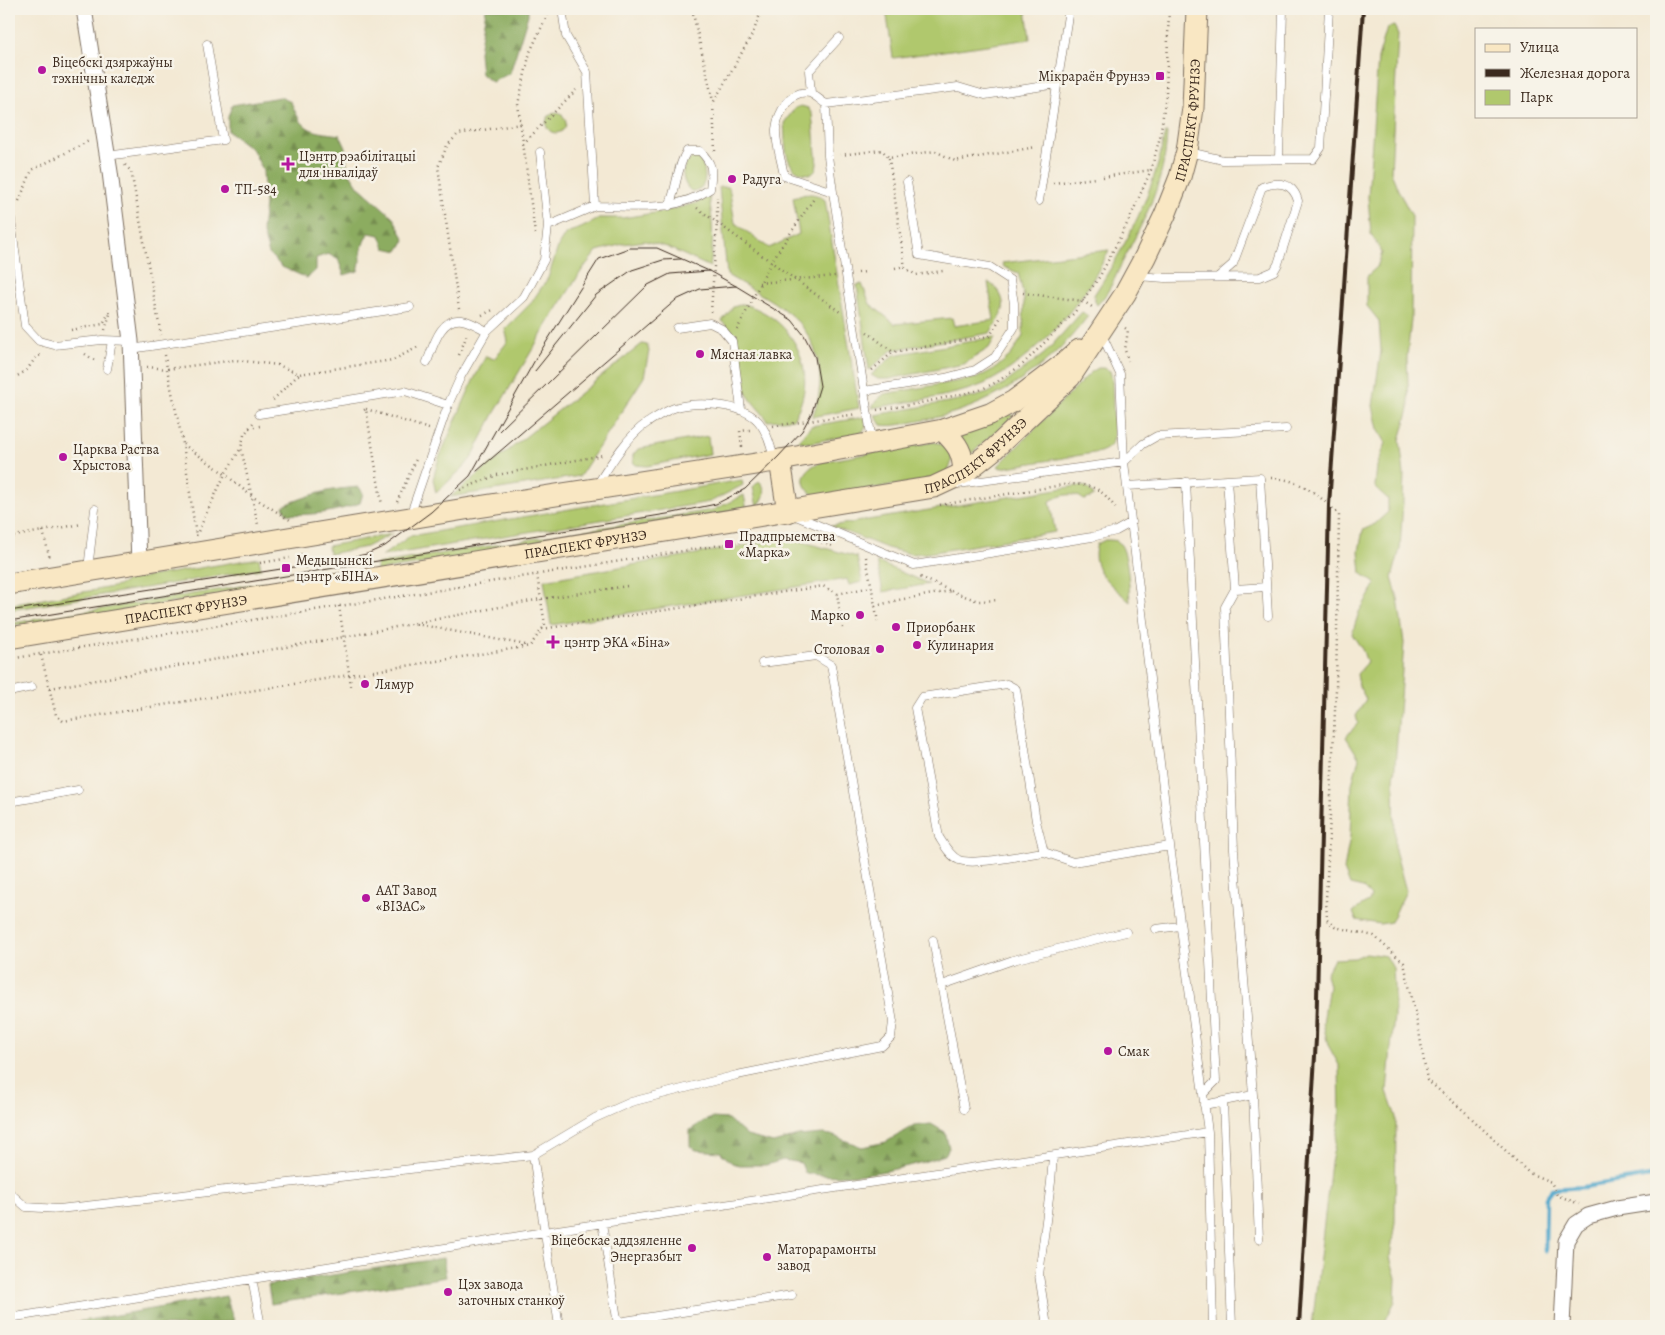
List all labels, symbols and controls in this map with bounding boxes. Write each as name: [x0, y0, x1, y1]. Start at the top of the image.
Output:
legend: [1475, 28, 1638, 118]
text: Улица: [1520, 37, 1559, 57]
place label: Віцебскі дзяржаўны тэхнічны каледж: [52, 53, 173, 88]
street label: ПРАСПЕКТ ФРУНЗЭ: [1170, 58, 1205, 184]
text: Железная дорога: [1520, 63, 1630, 83]
marker: Віцебскі дзяржаўны тэхнічны каледж: [36, 64, 48, 76]
place label: Мікрараён Фрунзэ: [1038, 67, 1150, 86]
marker: Мікрараён Фрунзэ: [1154, 70, 1166, 82]
text: Парк: [1520, 87, 1553, 107]
place label: Цэнтр рэабілітацыі для інвалідаў: [298, 147, 416, 182]
marker: Цэнтр рэабілітацыі для інвалідаў: [281, 157, 295, 171]
place label: Радуга: [742, 170, 782, 189]
marker: Радуга: [726, 173, 738, 185]
place label: ТП-584: [235, 180, 277, 199]
marker: ТП-584: [219, 183, 231, 195]
place label: Мясная лавка: [710, 345, 793, 364]
marker: Мясная лавка: [694, 348, 706, 360]
street label: ПРАСПЕКТ ФРУНЗЭ: [922, 413, 1032, 499]
place label: Царква Раства Хрыстова: [73, 440, 160, 475]
marker: Царква Раства Хрыстова: [57, 451, 69, 463]
street label: ПРАСПЕКТ ФРУНЗЭ: [523, 525, 649, 564]
place label: Прадпрыемства «Марка»: [739, 527, 836, 562]
marker: Прадпрыемства «Марка»: [723, 538, 735, 550]
place label: Медыцынскі цэнтр «БІНА»: [296, 551, 379, 586]
marker: Медыцынскі цэнтр «БІНА»: [280, 562, 292, 574]
street label: ПРАСПЕКТ ФРУНЗЭ: [123, 590, 249, 629]
place label: Марко: [810, 606, 850, 625]
marker: Марко: [854, 609, 866, 621]
place label: Приорбанк: [906, 618, 975, 637]
marker: Приорбанк: [890, 621, 902, 633]
place label: цэнтр ЭКА «Біна»: [564, 633, 670, 652]
marker: цэнтр ЭКА «Біна»: [546, 635, 560, 649]
place label: Кулинария: [927, 636, 994, 655]
marker: Кулинария: [911, 639, 923, 651]
place label: Столовая: [814, 640, 870, 659]
marker: Столовая: [874, 643, 886, 655]
place label: Лямур: [375, 675, 414, 694]
marker: Лямур: [359, 678, 371, 690]
place label: ААТ Завод «ВІЗАС»: [375, 881, 437, 916]
marker: ААТ Завод «ВІЗАС»: [360, 892, 372, 904]
place label: Смак: [1118, 1042, 1150, 1061]
marker: Смак: [1102, 1045, 1114, 1057]
place label: Віцебскае аддзяленне Энергазбыт: [551, 1231, 682, 1266]
place label: Маторарамонты завод: [777, 1240, 876, 1275]
marker: Віцебскае аддзяленне Энергазбыт: [686, 1242, 698, 1254]
marker: Маторарамонты завод: [761, 1251, 773, 1263]
place label: Цэх завода заточных станкоў: [458, 1275, 565, 1310]
marker: Цэх завода заточных станкоў: [442, 1286, 454, 1298]

